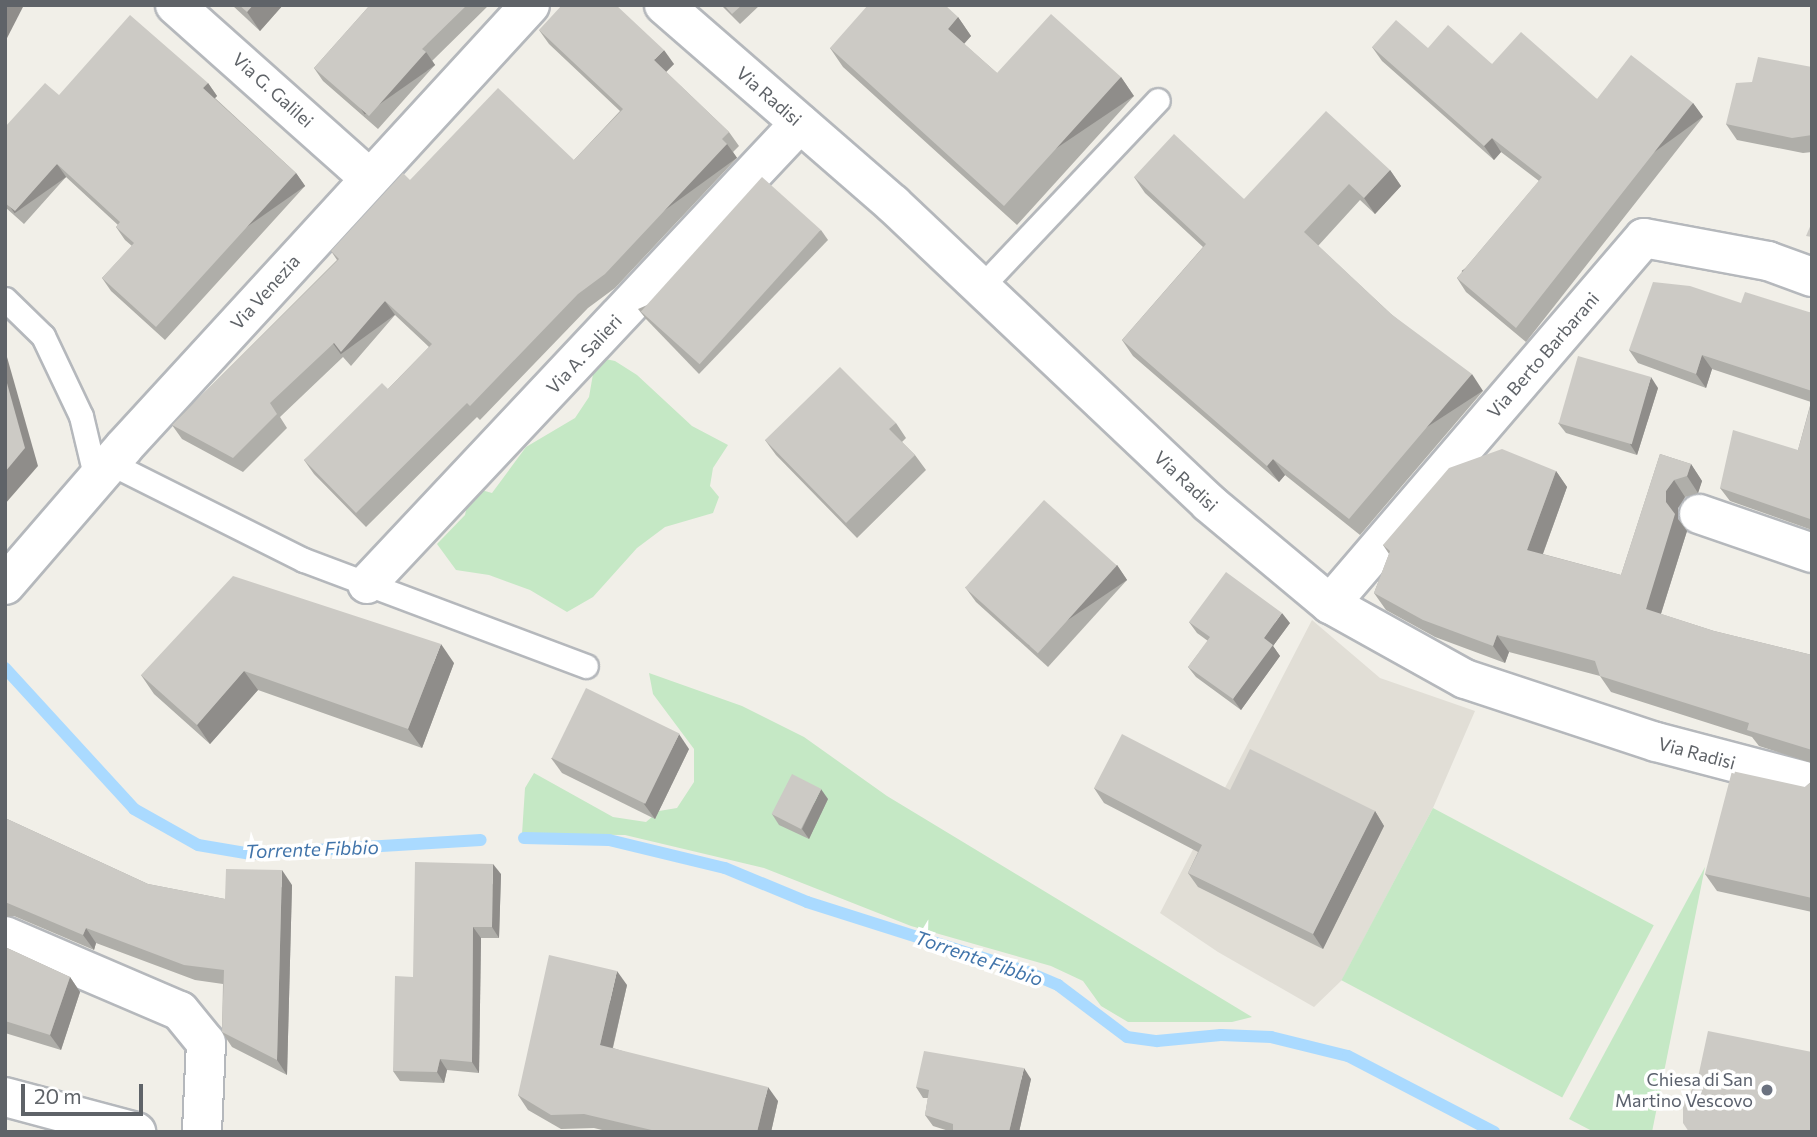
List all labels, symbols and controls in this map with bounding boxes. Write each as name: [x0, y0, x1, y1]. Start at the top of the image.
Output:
street label: Via G. Galilei: [228, 48, 318, 132]
street label: Via Radisi: [732, 62, 806, 130]
street label: Via Venezia: [226, 250, 304, 334]
street label: Via Berto Barbarani: [1483, 288, 1603, 422]
street label: Via A. Salieri: [542, 310, 626, 398]
street label: Via Radisi: [1150, 446, 1222, 516]
street label: Via Radisi: [1656, 732, 1738, 774]
water label: Torrente Fibbio: [245, 835, 379, 863]
water label: Torrente Fibbio: [912, 925, 1046, 991]
place label: Chiesa di San Martino Vescovo: [1615, 1069, 1753, 1112]
scale bar: [24, 1070, 147, 1114]
marker: Chiesa di San Martino Vescovo: [1759, 1082, 1775, 1098]
text: 20 m: [34, 1083, 82, 1108]

